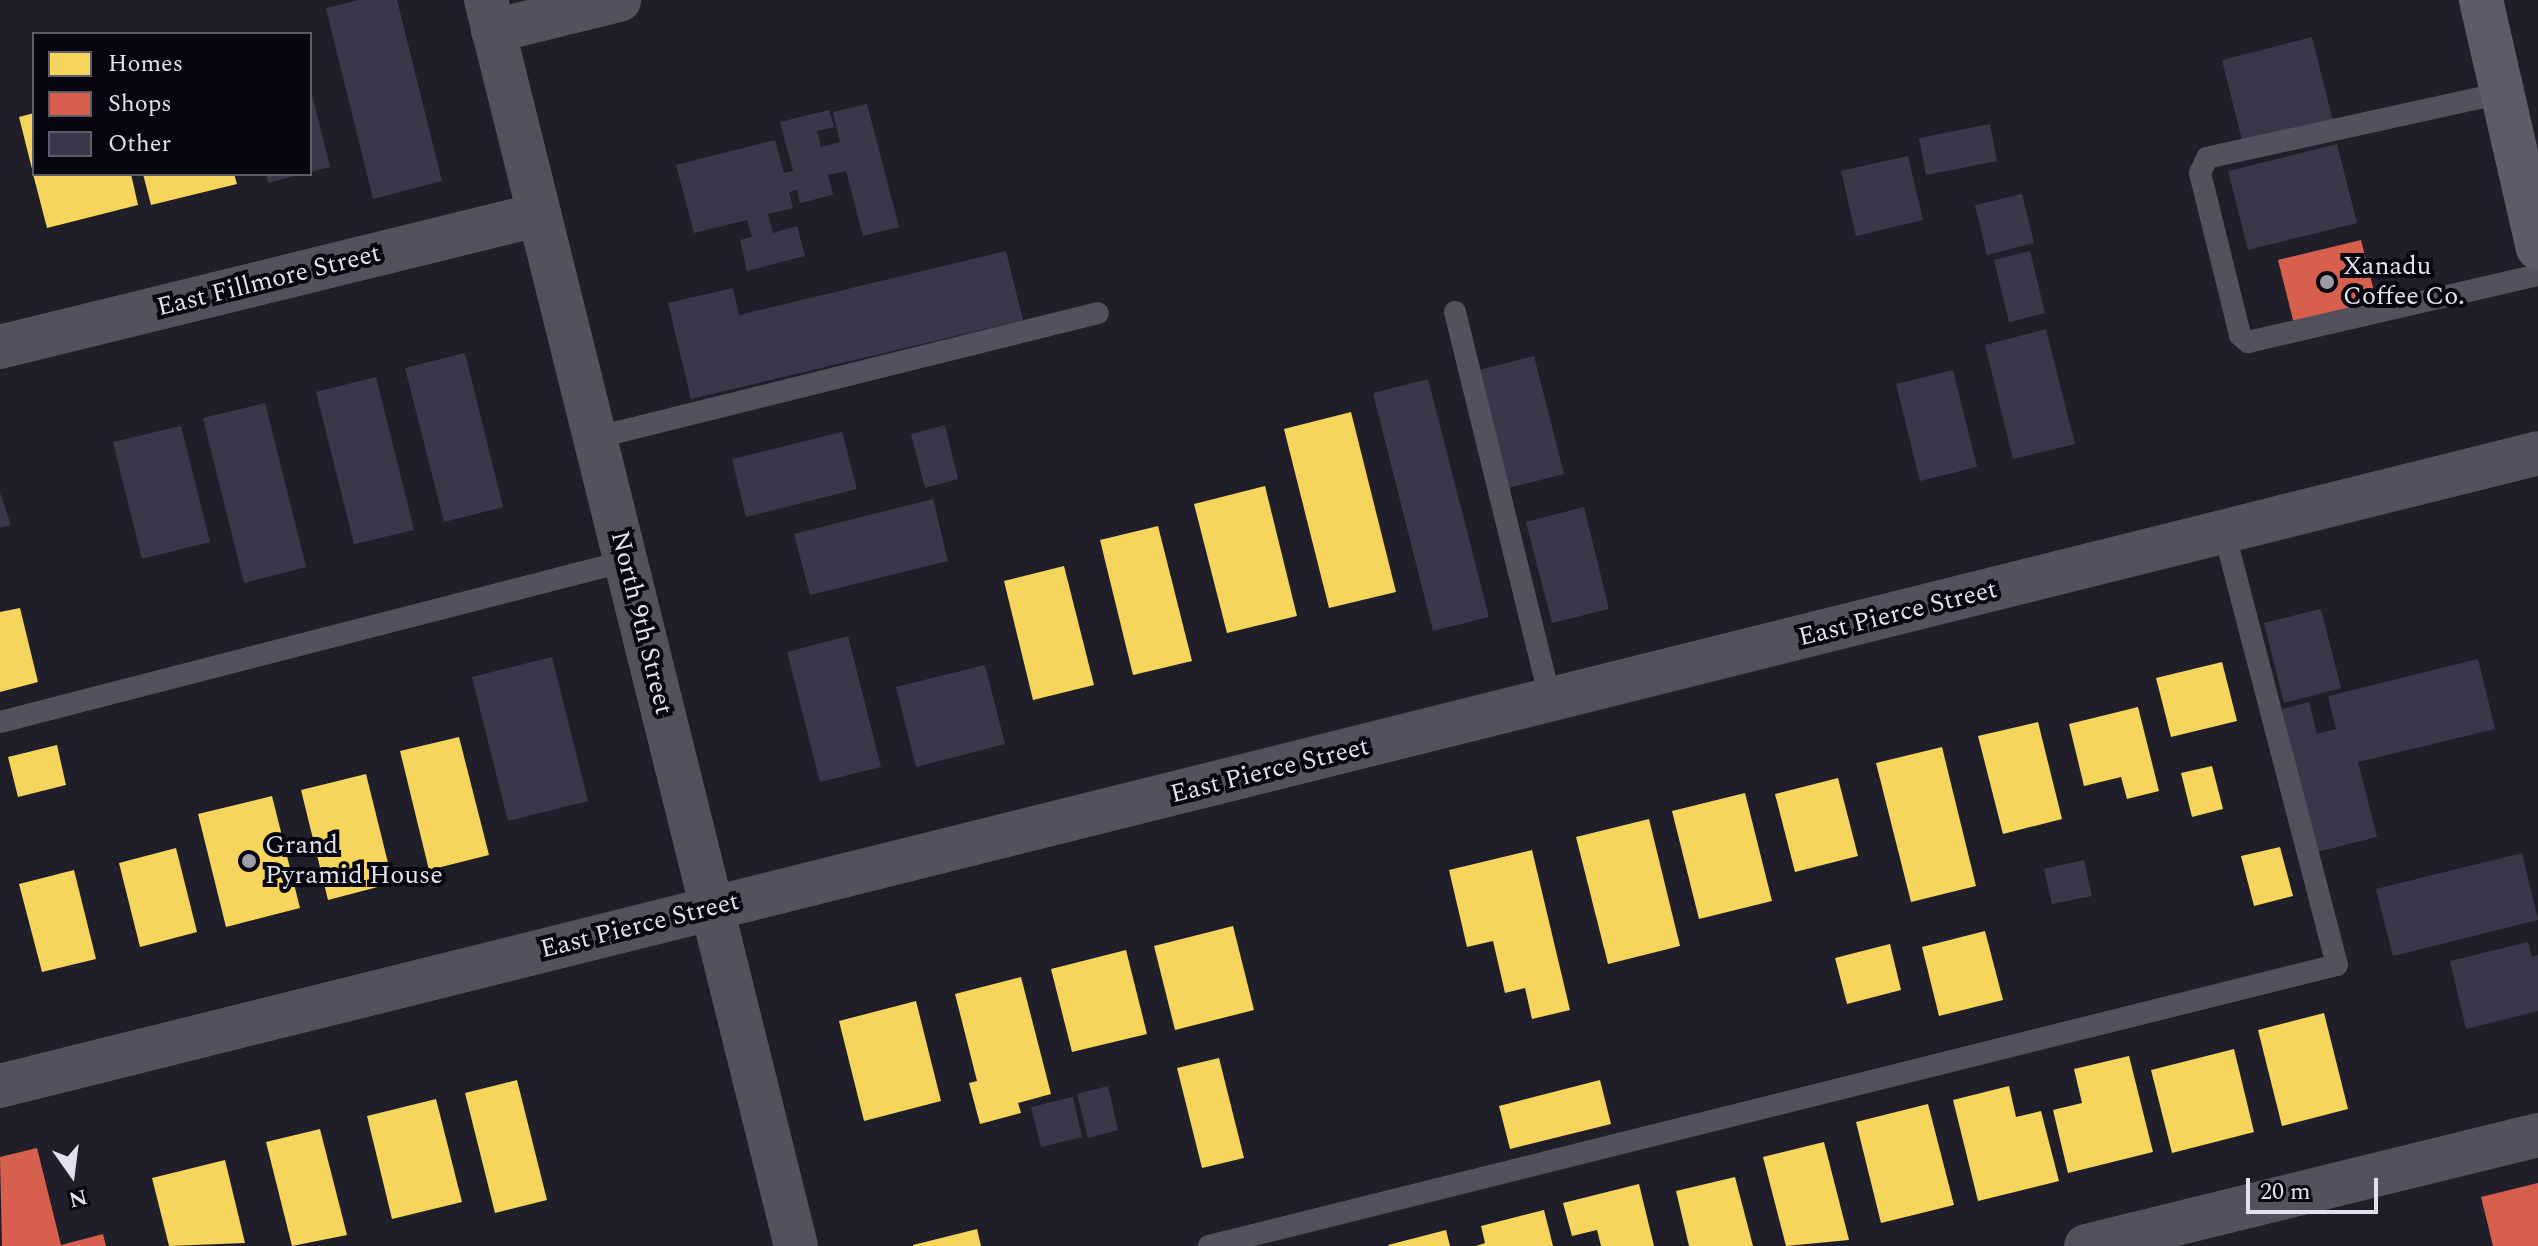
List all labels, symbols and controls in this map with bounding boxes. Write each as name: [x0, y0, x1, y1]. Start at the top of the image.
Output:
legend: [32, 32, 312, 176]
text: Homes: [108, 46, 183, 82]
text: Shops: [108, 86, 172, 122]
text: Other: [108, 126, 171, 162]
street label: East Fillmore Street: [154, 238, 384, 324]
place label: Xanadu Coffee Co.: [2343, 251, 2465, 312]
marker: Xanadu Coffee Co.: [2318, 273, 2336, 291]
street label: North 9th Street: [603, 528, 679, 718]
street label: East Pierce Street: [1795, 574, 2001, 654]
street label: East Pierce Street: [1167, 731, 1373, 811]
place label: Grand Pyramid House: [265, 830, 443, 892]
marker: Grand Pyramid House: [240, 852, 258, 870]
street label: East Pierce Street: [537, 886, 743, 966]
north arrow: [32, 1134, 112, 1214]
scale bar: [2250, 1162, 2382, 1212]
text: 20 m: [2260, 1174, 2311, 1210]
text: N: [65, 1180, 91, 1216]

